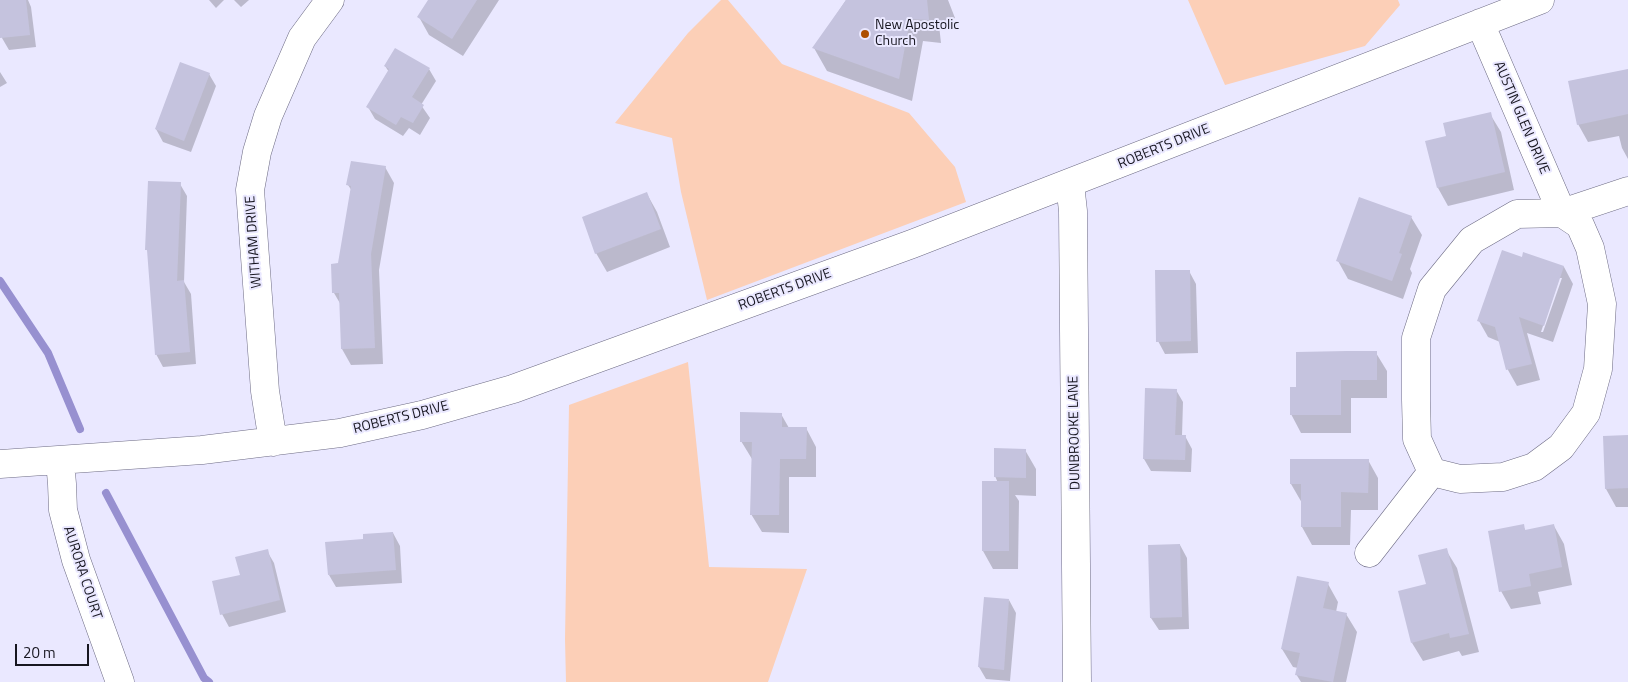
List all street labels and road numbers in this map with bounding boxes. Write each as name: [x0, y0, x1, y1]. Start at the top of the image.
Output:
street label: AUSTIN GLEN DRIVE: [1490, 59, 1552, 177]
street label: ROBERTS DRIVE: [1116, 121, 1212, 173]
street label: WITHAM DRIVE: [242, 195, 266, 289]
street label: ROBERTS DRIVE: [736, 265, 834, 315]
street label: DUNBROOKE LANE: [1066, 376, 1084, 490]
street label: ROBERTS DRIVE: [352, 398, 450, 438]
street label: AURORA COURT: [59, 524, 105, 622]

